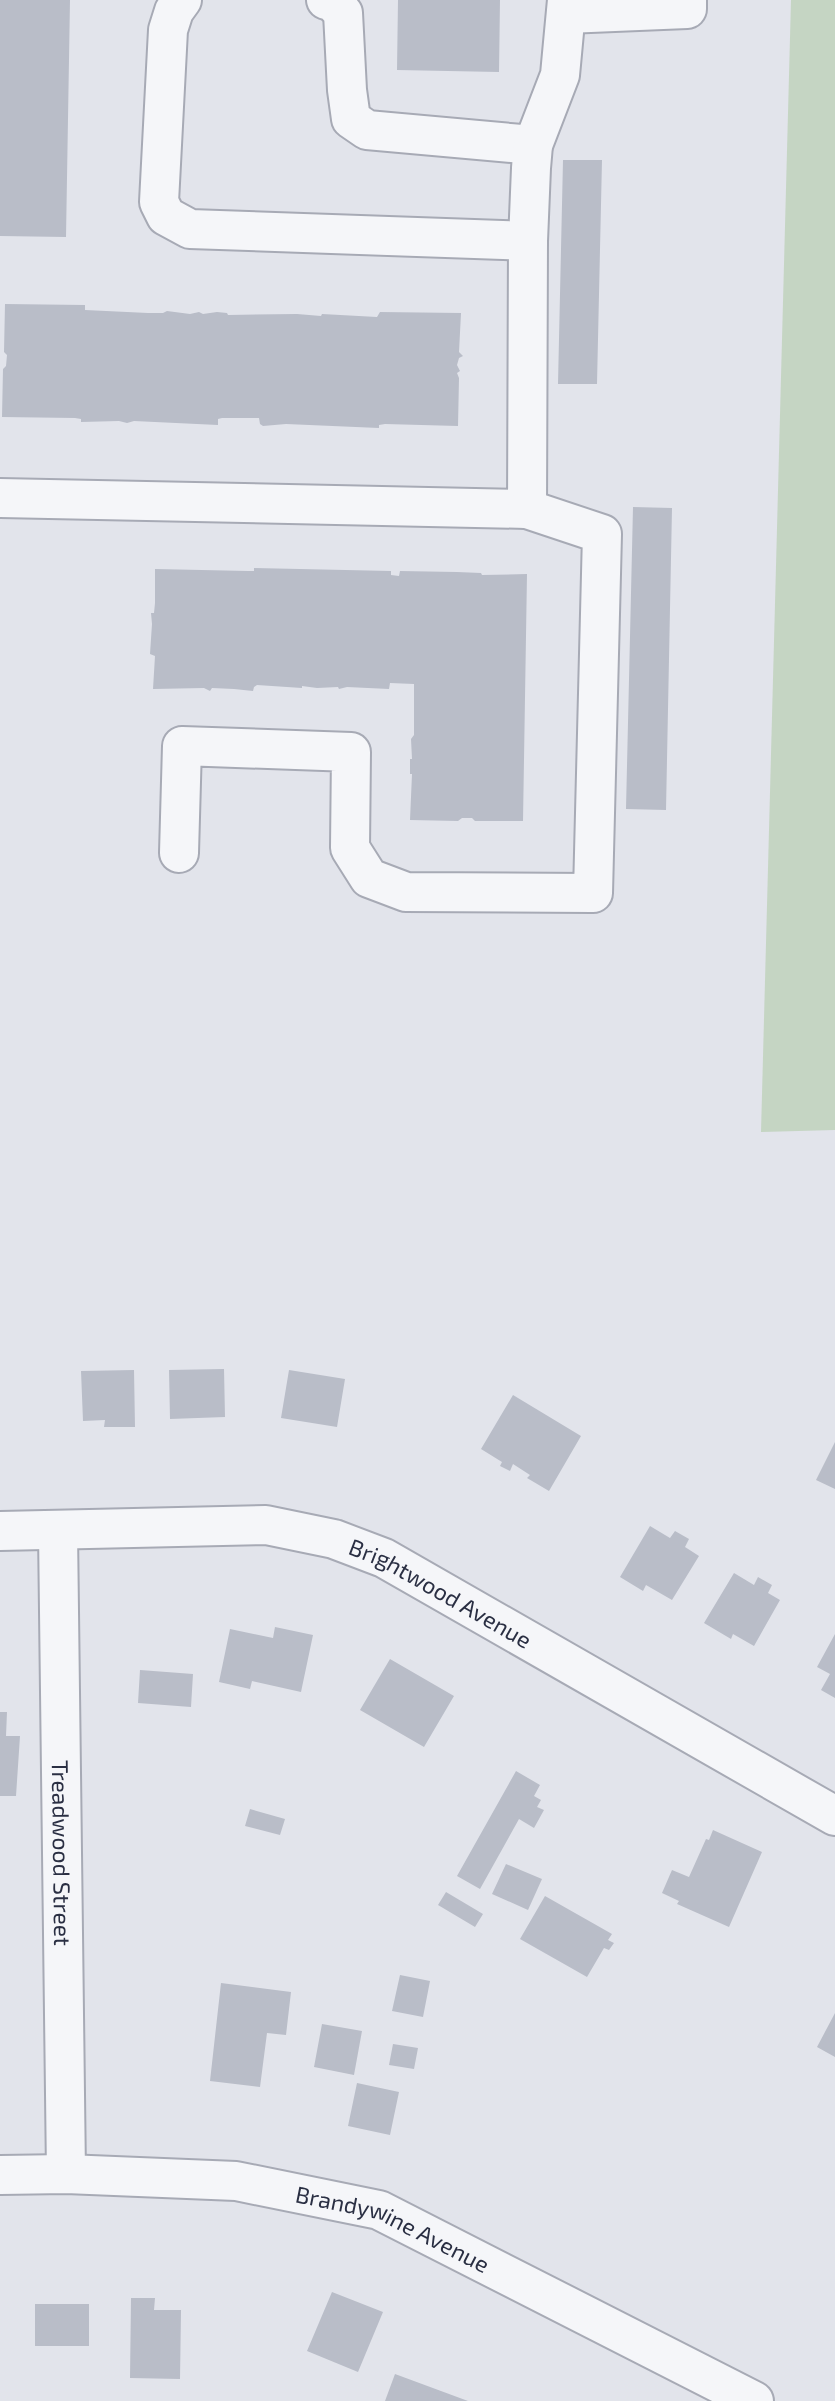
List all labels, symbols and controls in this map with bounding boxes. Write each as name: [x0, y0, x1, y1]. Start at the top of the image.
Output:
street label: Brightwood Avenue: [345, 1532, 537, 1654]
street label: Treadwood Street: [47, 1760, 77, 1946]
street label: Brandywine Avenue: [293, 2179, 494, 2278]

